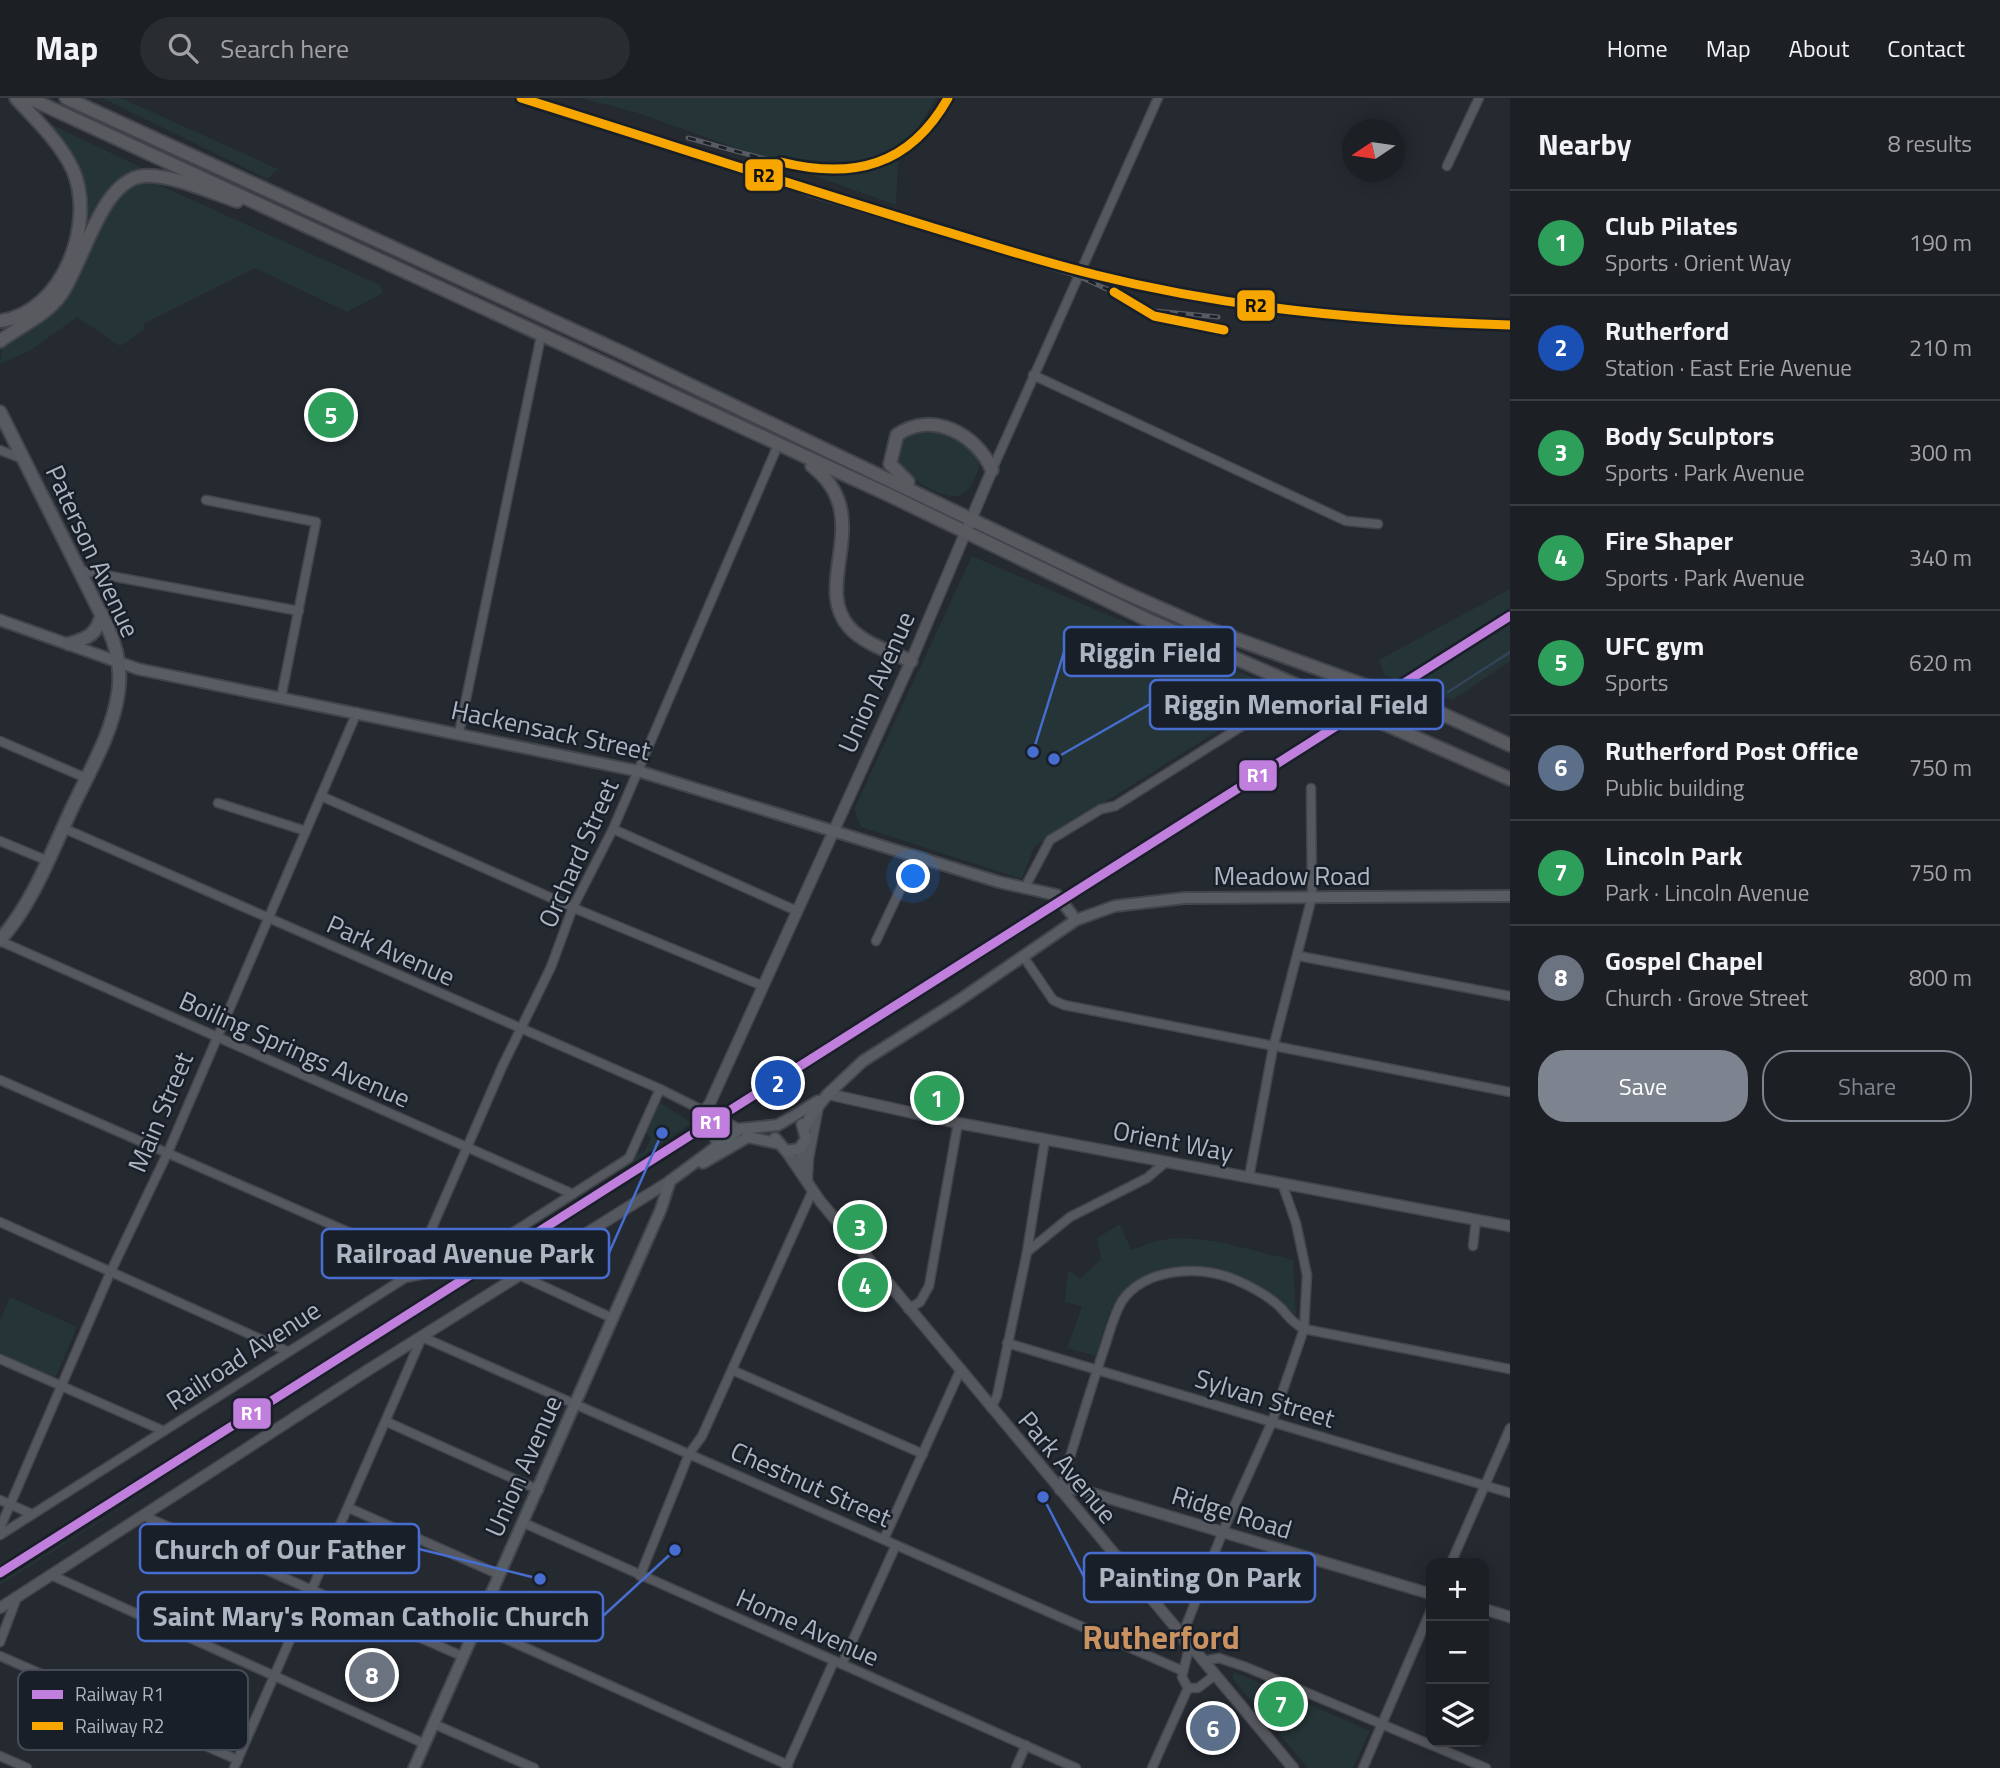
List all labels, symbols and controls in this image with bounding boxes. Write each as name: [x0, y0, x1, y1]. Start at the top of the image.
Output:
search box: [140, 17, 630, 80]
text: Map: [35, 23, 98, 73]
icon: search: [164, 29, 202, 67]
text: Search here: [220, 29, 349, 68]
text: Home: [1607, 30, 1668, 66]
text: Map: [1706, 30, 1751, 66]
text: About: [1789, 30, 1849, 66]
text: Contact: [1887, 30, 1965, 66]
north arrow: [1342, 119, 1405, 182]
text: Nearby: [1538, 121, 1631, 167]
text: 8 results: [1888, 126, 1972, 161]
line badge: R2: [744, 158, 784, 192]
text: R2: [753, 160, 775, 189]
text: Club Pilates: [1605, 206, 1738, 245]
text: 1: [1555, 225, 1567, 260]
text: 190 m: [1909, 225, 1972, 260]
text: Sports · Orient Way: [1605, 245, 1791, 280]
line badge: R2: [1236, 289, 1276, 322]
text: R2: [1245, 290, 1267, 319]
text: Rutherford: [1605, 311, 1729, 350]
text: 2: [1555, 330, 1567, 365]
text: 210 m: [1909, 330, 1972, 365]
text: Station · East Erie Avenue: [1605, 350, 1852, 385]
pin: 5: [308, 389, 354, 441]
text: Body Sculptors: [1605, 416, 1774, 455]
text: 3: [1555, 435, 1567, 470]
text: 300 m: [1909, 435, 1972, 470]
text: Sports · Park Avenue: [1605, 455, 1805, 490]
street label: Paterson Avenue: [36, 458, 150, 644]
text: Fire Shaper: [1605, 521, 1733, 560]
text: 4: [1555, 540, 1567, 575]
text: 340 m: [1909, 540, 1972, 575]
text: Sports · Park Avenue: [1605, 560, 1805, 595]
street label: Union Avenue: [827, 605, 925, 759]
text: UFC gym: [1605, 626, 1704, 665]
callout: Riggin Field: [1064, 627, 1235, 676]
text: Riggin Field: [1079, 630, 1221, 673]
text: 5: [1555, 645, 1567, 680]
text: 620 m: [1909, 645, 1972, 680]
text: Sports: [1605, 665, 1668, 700]
callout: Riggin Memorial Field: [1150, 680, 1443, 729]
text: Riggin Memorial Field: [1164, 682, 1428, 725]
street label: Hackensack Street: [448, 690, 654, 770]
text: Rutherford Post Office: [1605, 731, 1859, 770]
text: 6: [1555, 750, 1567, 785]
text: 750 m: [1909, 750, 1972, 785]
line badge: R1: [1238, 759, 1278, 792]
text: R1: [1247, 760, 1269, 789]
text: Public building: [1605, 770, 1744, 805]
street label: Orchard Street: [528, 772, 628, 934]
text: Lincoln Park: [1605, 836, 1742, 875]
text: 7: [1555, 855, 1567, 890]
text: 750 m: [1909, 855, 1972, 890]
street label: Meadow Road: [1213, 856, 1371, 895]
your location: [896, 859, 930, 893]
text: Park · Lincoln Avenue: [1605, 875, 1809, 910]
street label: Park Avenue: [321, 904, 461, 996]
text: Gospel Chapel: [1605, 941, 1763, 980]
text: 8: [1555, 960, 1567, 995]
text: 800 m: [1909, 960, 1972, 995]
text: Church · Grove Street: [1605, 980, 1808, 1015]
street label: Boiling Springs Avenue: [173, 981, 417, 1117]
street label: Main Street: [117, 1046, 203, 1178]
button: Save: [1538, 1050, 1748, 1122]
button: Share: [1762, 1050, 1972, 1122]
pin: 2: [755, 1057, 801, 1109]
pin: 1: [914, 1072, 960, 1124]
line badge: R1: [691, 1106, 731, 1139]
text: R1: [700, 1107, 722, 1136]
street label: Orient Way: [1109, 1110, 1237, 1172]
pin: 3: [837, 1201, 883, 1253]
callout: Railroad Avenue Park: [322, 1229, 609, 1278]
text: Railroad Avenue Park: [336, 1231, 595, 1274]
pin: 4: [842, 1259, 888, 1311]
street label: Railroad Avenue: [158, 1290, 328, 1420]
street label: Sylvan Street: [1190, 1358, 1340, 1438]
street label: Union Avenue: [474, 1389, 572, 1543]
line badge: R1: [232, 1397, 272, 1430]
text: R1: [241, 1398, 263, 1427]
street label: Park Avenue: [1009, 1402, 1127, 1532]
street label: Chestnut Street: [724, 1431, 898, 1537]
street label: Ridge Road: [1167, 1475, 1297, 1549]
callout: Church of Our Father: [140, 1524, 419, 1573]
text: Church of Our Father: [154, 1527, 406, 1570]
callout: Painting On Park: [1084, 1553, 1315, 1602]
text: Painting On Park: [1099, 1555, 1302, 1598]
map controls: [1426, 1558, 1489, 1747]
button: +: [1426, 1558, 1489, 1621]
street label: Home Avenue: [730, 1578, 886, 1676]
callout: Saint Mary's Roman Catholic Church: [138, 1592, 603, 1641]
text: Saint Mary's Roman Catholic Church: [153, 1594, 589, 1637]
district label: Rutherford: [1082, 1612, 1240, 1662]
button: −: [1426, 1621, 1489, 1684]
pin: 8: [349, 1649, 395, 1701]
legend: [18, 1670, 248, 1750]
pin: 7: [1258, 1678, 1304, 1730]
text: Railway R1: [75, 1679, 164, 1708]
button: layers: [1426, 1684, 1489, 1747]
pin: 6: [1190, 1702, 1236, 1754]
text: Railway R2: [75, 1711, 164, 1740]

